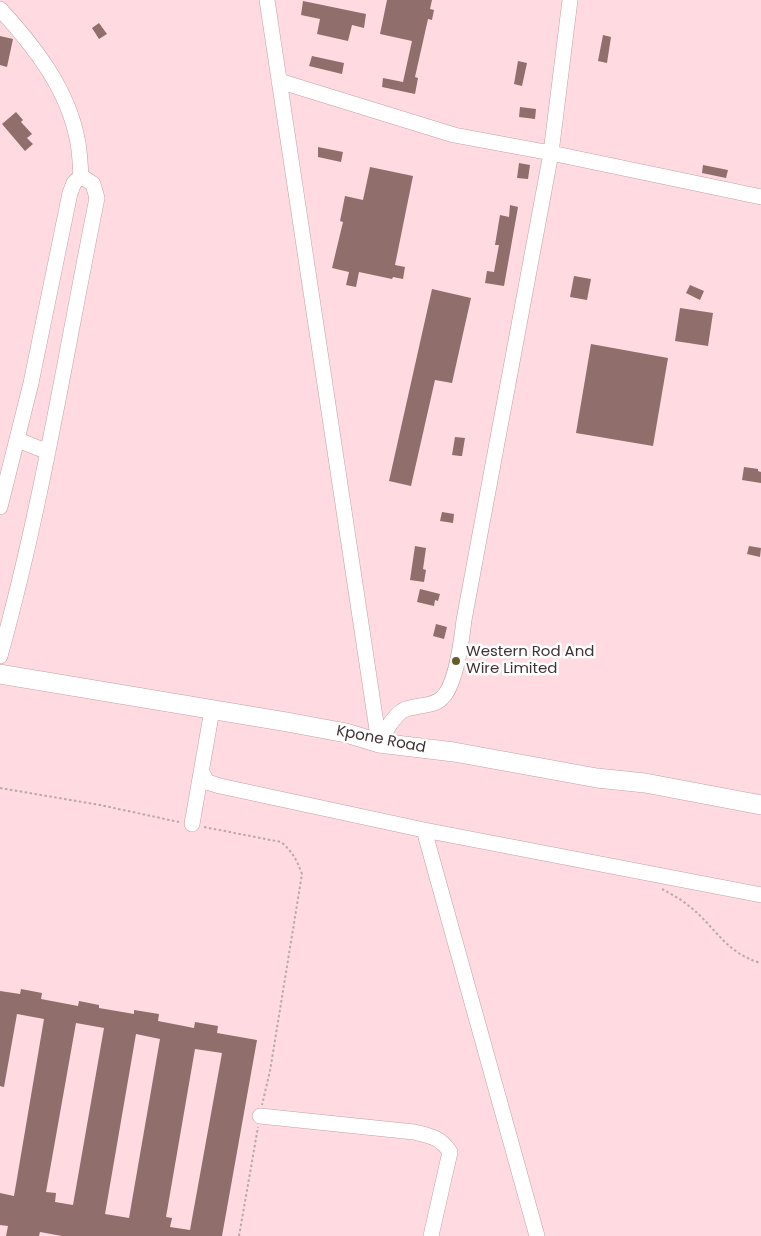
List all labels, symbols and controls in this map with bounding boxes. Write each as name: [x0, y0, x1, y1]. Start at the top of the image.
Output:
place label: Western Rod And Wire Limited: [466, 643, 594, 678]
marker: Western Rod And Wire Limited: [450, 655, 462, 667]
street label: Kpone Road: [335, 723, 427, 757]

